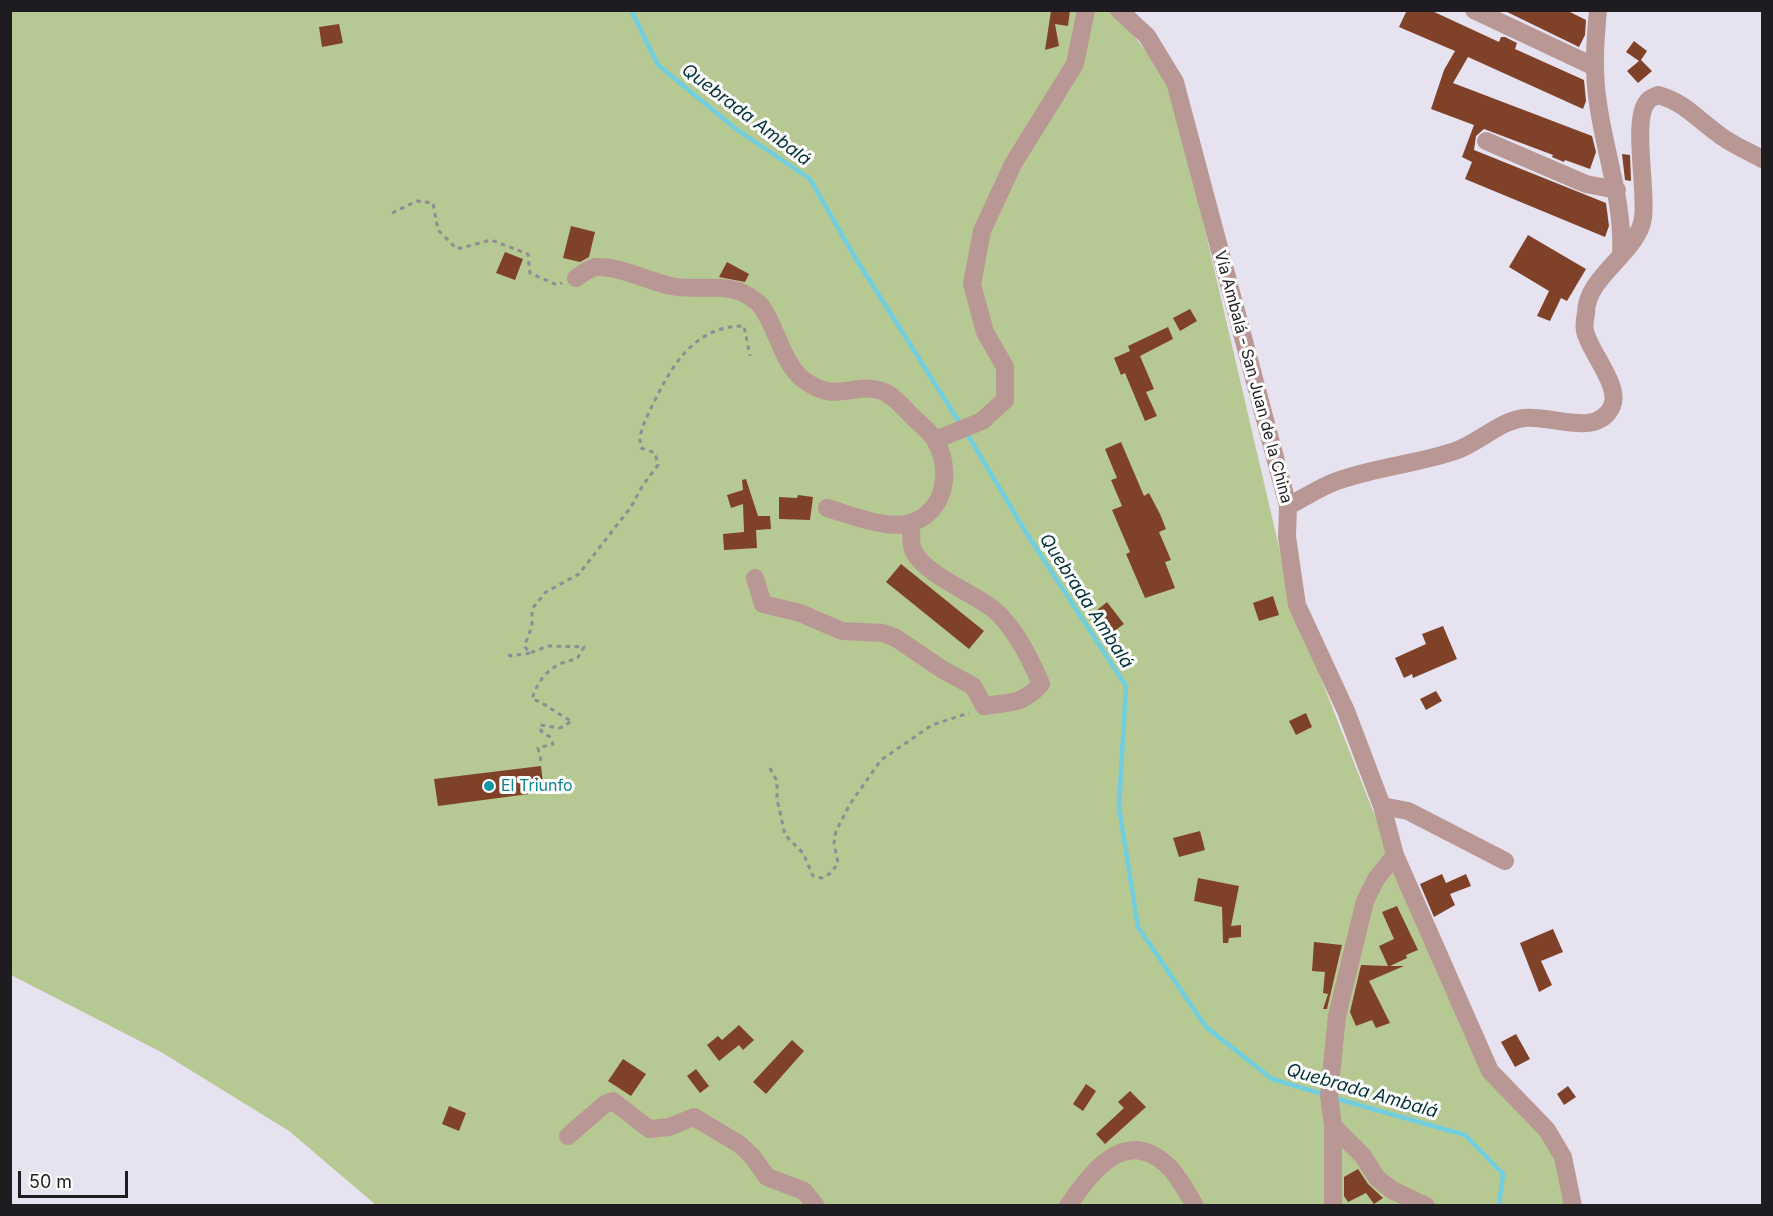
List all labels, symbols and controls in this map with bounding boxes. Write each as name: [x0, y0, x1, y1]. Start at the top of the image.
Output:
water label: Quebrada Ambalá: [677, 59, 815, 171]
street label: Vía Ambalá - San Juan de la China: [1210, 249, 1296, 505]
water label: Quebrada Ambalá: [1034, 530, 1138, 672]
place label: El Triunfo: [501, 776, 573, 796]
marker: El Triunfo: [482, 779, 496, 793]
water label: Quebrada Ambalá: [1284, 1059, 1440, 1123]
scale bar: [21, 1159, 130, 1197]
text: 50 m: [29, 1171, 72, 1192]

